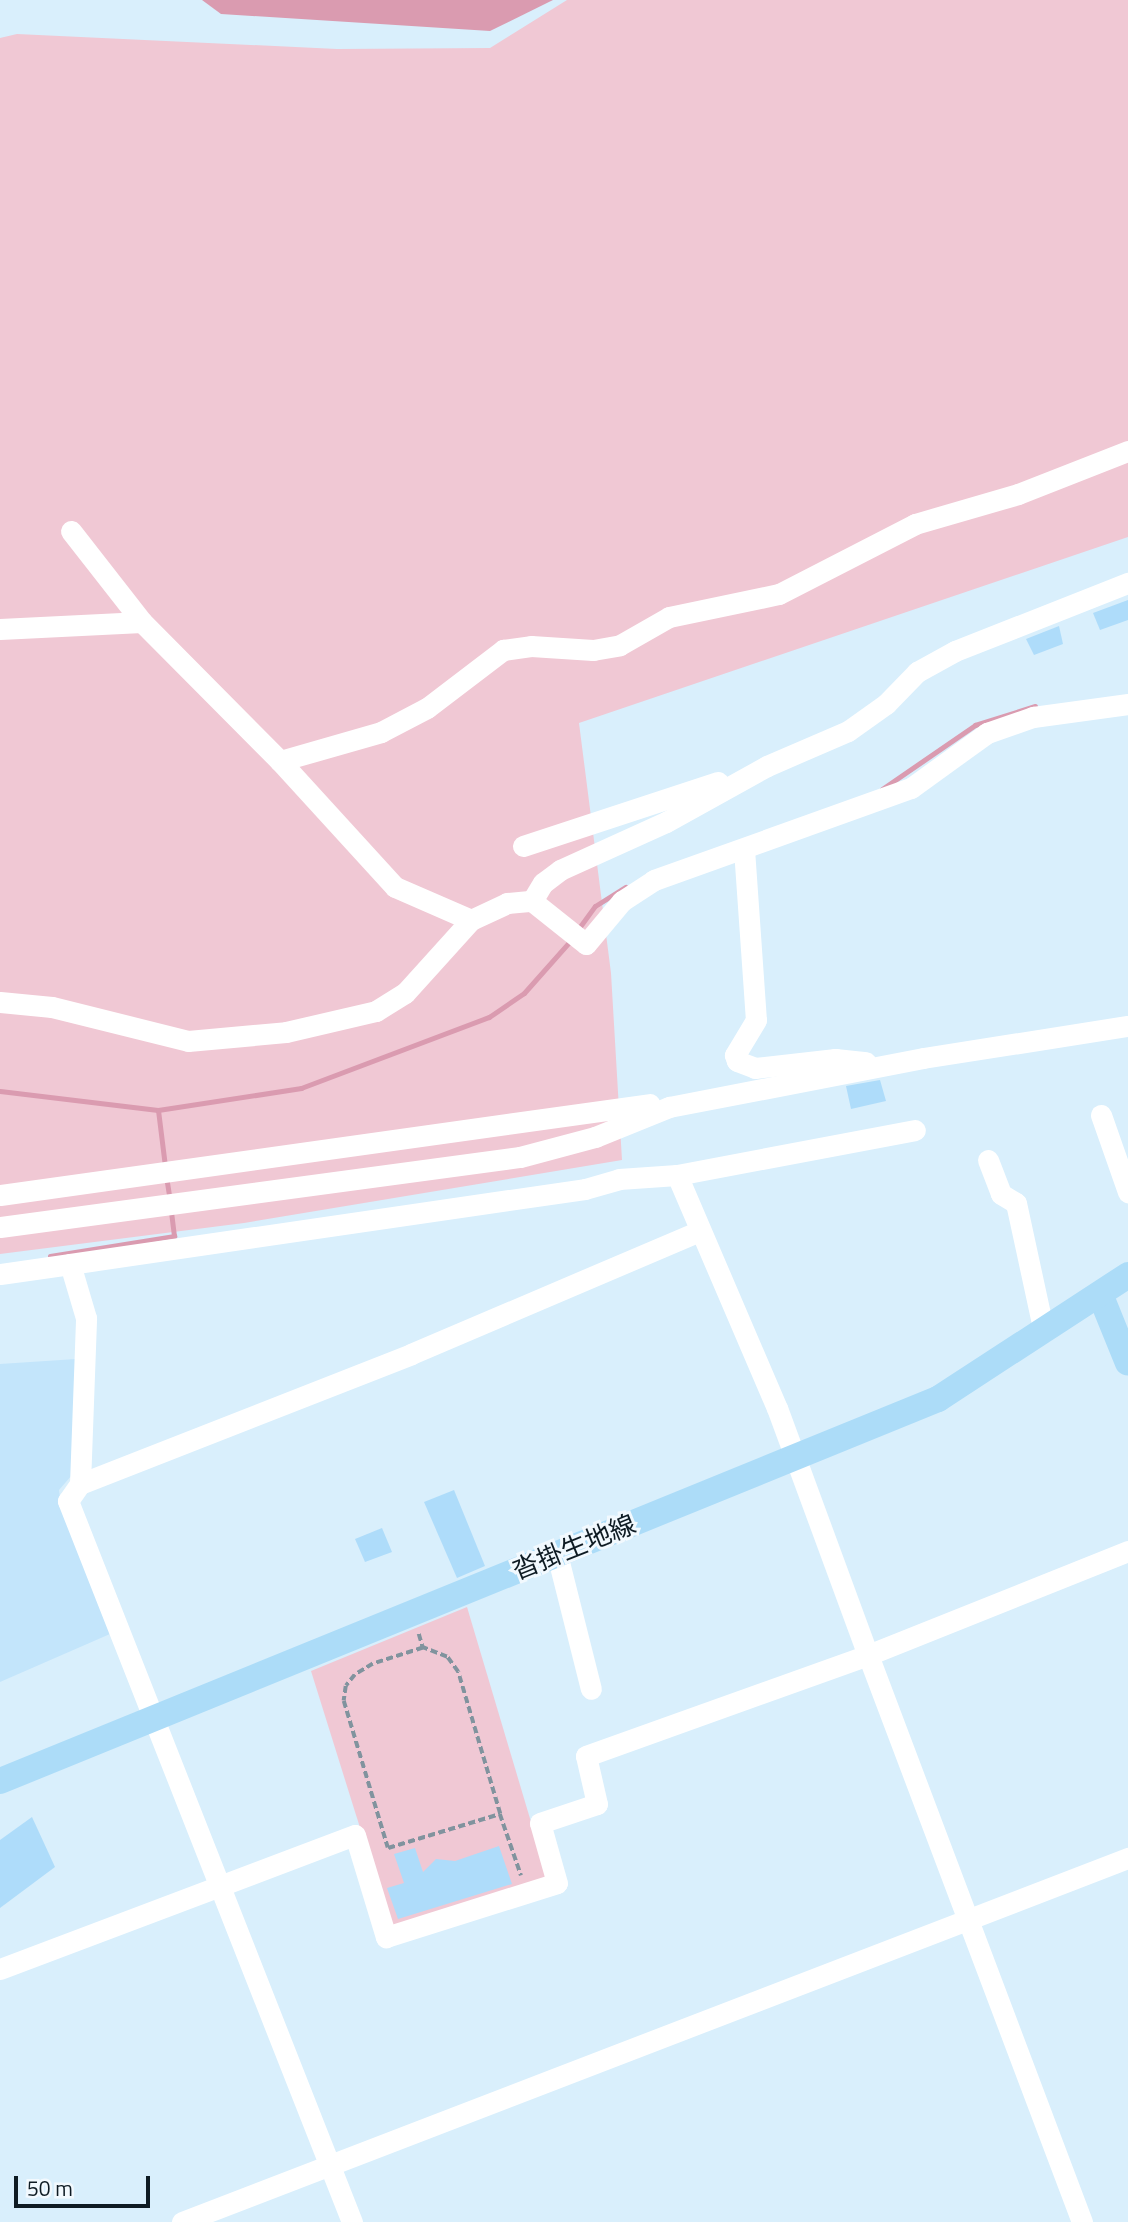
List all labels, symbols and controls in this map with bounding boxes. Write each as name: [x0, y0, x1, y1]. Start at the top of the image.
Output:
street label: 沓掛生地線: [508, 1508, 640, 1586]
scale bar: [18, 2162, 154, 2206]
text: 50 m: [27, 2172, 73, 2204]

